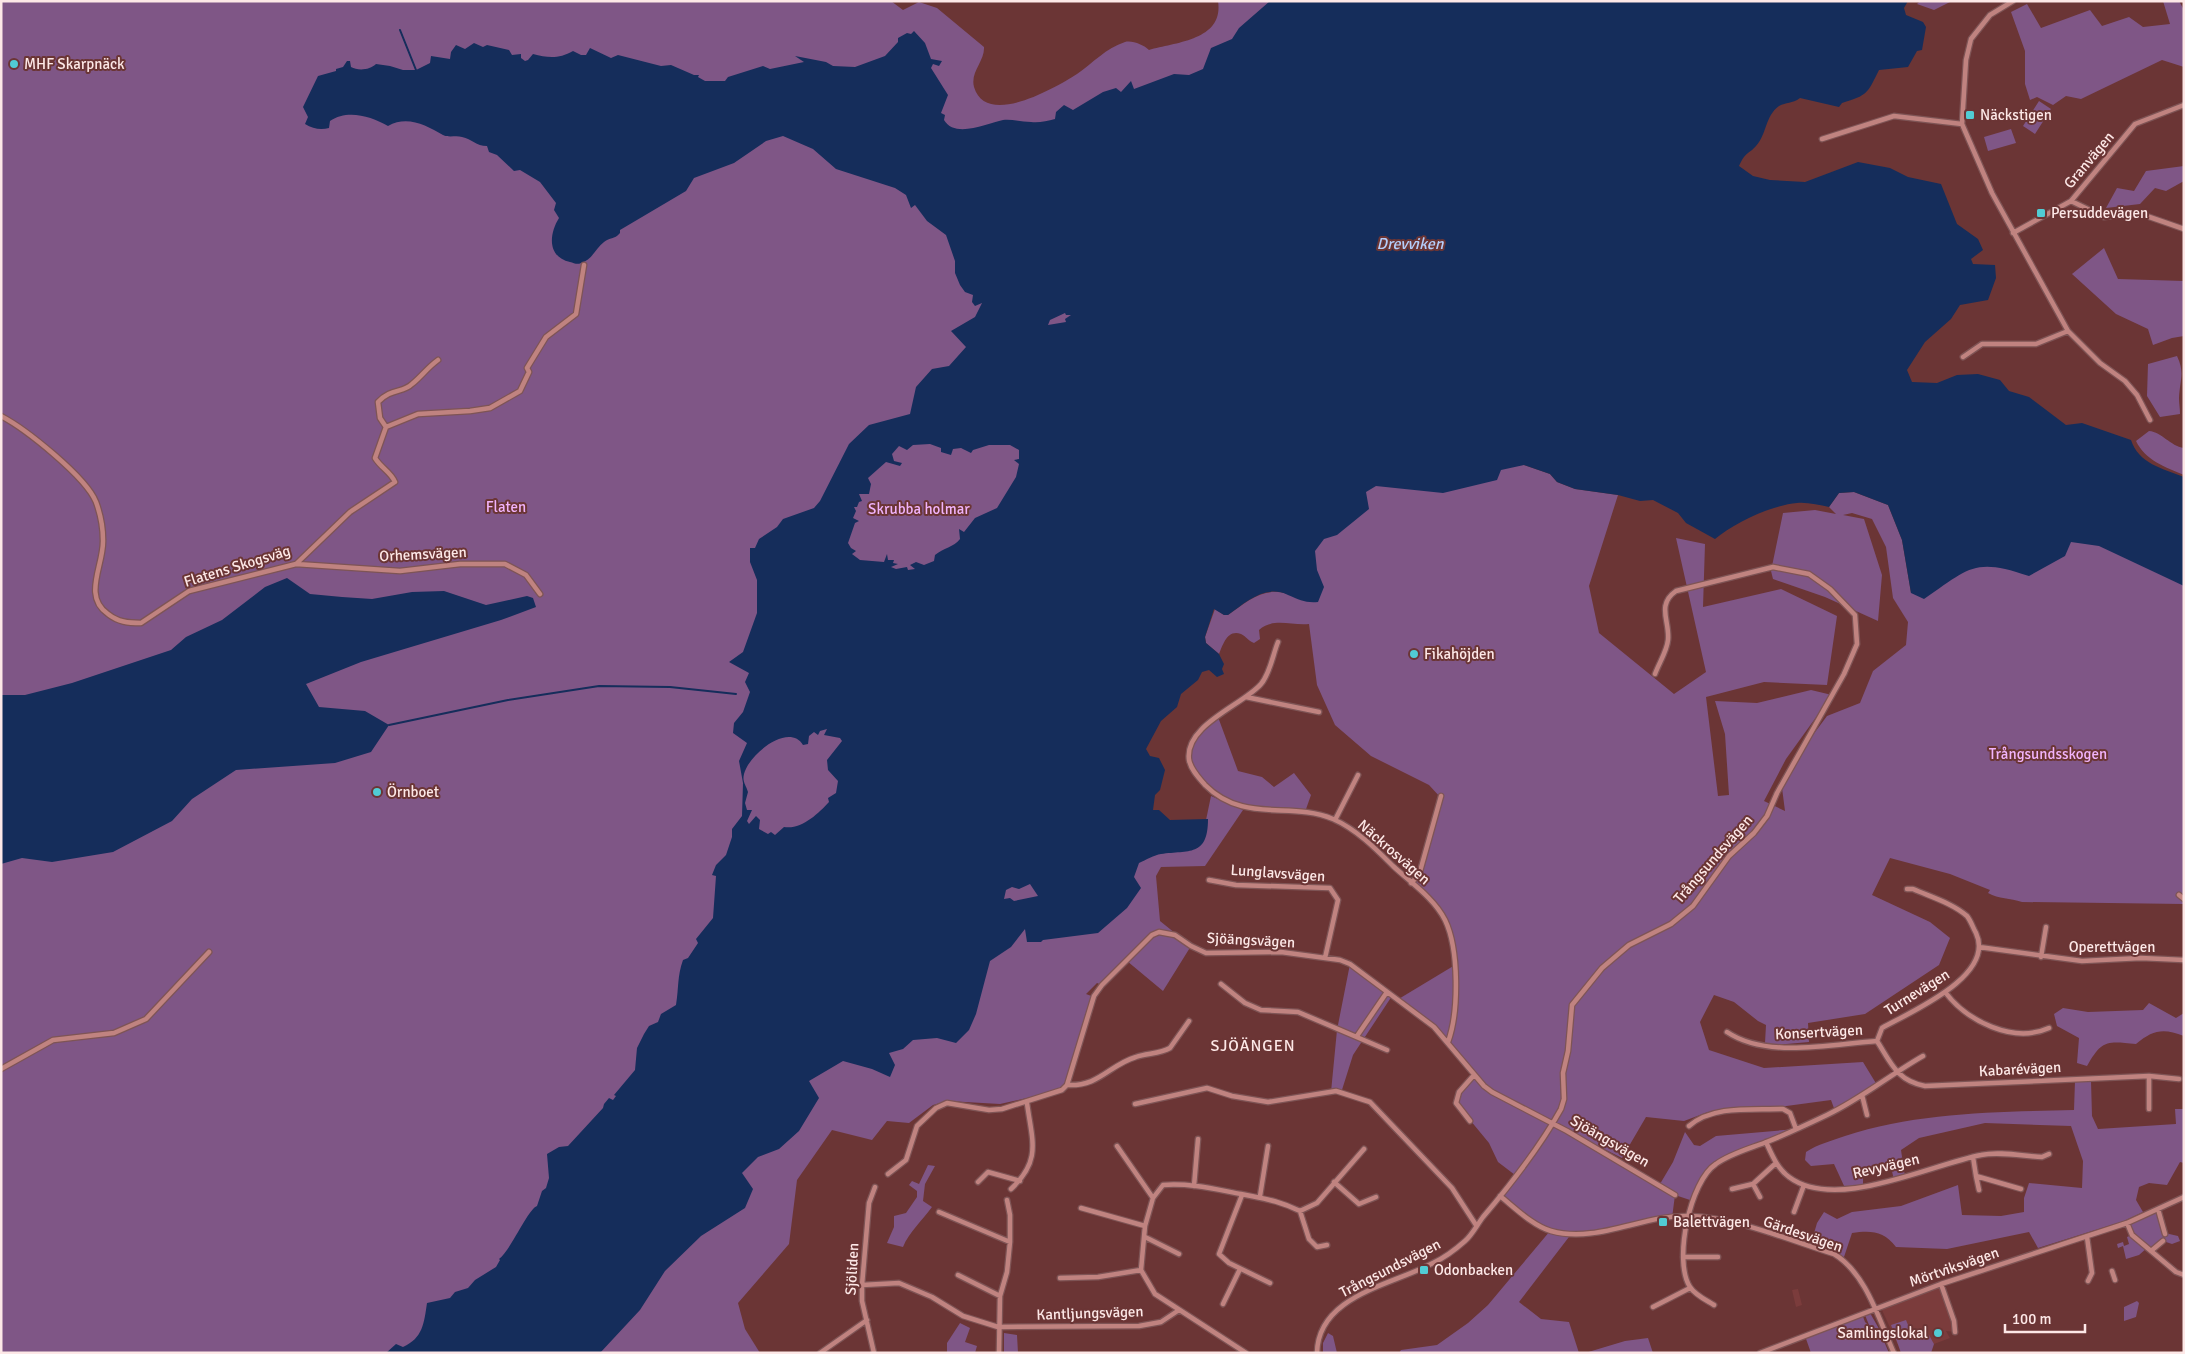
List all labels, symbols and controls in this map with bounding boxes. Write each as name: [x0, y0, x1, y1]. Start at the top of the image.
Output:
place label: MHF Skarpnäck: [24, 55, 125, 73]
marker: MHF Skarpnäck: [8, 58, 20, 70]
place label: Näckstigen: [1980, 106, 2052, 124]
marker: Näckstigen: [1964, 109, 1976, 121]
street label: Granvägen: [2060, 128, 2118, 192]
place label: Persuddevägen: [2051, 204, 2148, 222]
marker: Persuddevägen: [2035, 207, 2047, 219]
water label: Drevviken: [1377, 234, 1445, 254]
park label: Flaten: [486, 498, 526, 516]
park label: Skrubba holmar: [868, 500, 970, 518]
street label: Flatens Skogsväg: [182, 541, 293, 591]
street label: Orhemsvägen: [379, 543, 467, 565]
place label: Fikahöjden: [1424, 645, 1495, 663]
marker: Fikahöjden: [1408, 648, 1420, 660]
park label: Trångsundsskogen: [1989, 745, 2107, 763]
place label: Örnboet: [387, 783, 439, 801]
marker: Örnboet: [371, 786, 383, 798]
street label: Trångsundsvägen: [1670, 811, 1756, 907]
street label: Näckrosvägen: [1354, 816, 1434, 888]
street label: Lunglavsvägen: [1230, 861, 1326, 885]
street label: Sjöängsvägen: [1206, 929, 1296, 951]
street label: Operettvägen: [2069, 938, 2155, 956]
street label: Turnevägen: [1881, 965, 1953, 1019]
street label: Konsertvägen: [1775, 1021, 1863, 1043]
district label: SJÖÄNGEN: [1210, 1036, 1296, 1056]
street label: Kabarévägen: [1978, 1058, 2062, 1080]
street label: Sjöängsvägen: [1567, 1111, 1653, 1171]
street label: Revyvägen: [1851, 1150, 1921, 1182]
street label: Gärdesvägen: [1761, 1212, 1845, 1256]
place label: Balettvägen: [1673, 1213, 1750, 1231]
marker: Balettvägen: [1657, 1216, 1669, 1228]
street label: Trångsundsvägen: [1336, 1235, 1444, 1301]
street label: Sjöliden: [842, 1242, 862, 1296]
street label: Mörtviksvägen: [1907, 1243, 2001, 1291]
place label: Odonbacken: [1434, 1261, 1513, 1279]
marker: Odonbacken: [1418, 1264, 1430, 1276]
street label: Kantljungsvägen: [1036, 1302, 1144, 1324]
scale bar: [2005, 1302, 2085, 1334]
text: 100 m: [2012, 1310, 2052, 1328]
place label: Samlingslokal: [1837, 1324, 1928, 1342]
marker: Samlingslokal: [1932, 1327, 1944, 1339]

